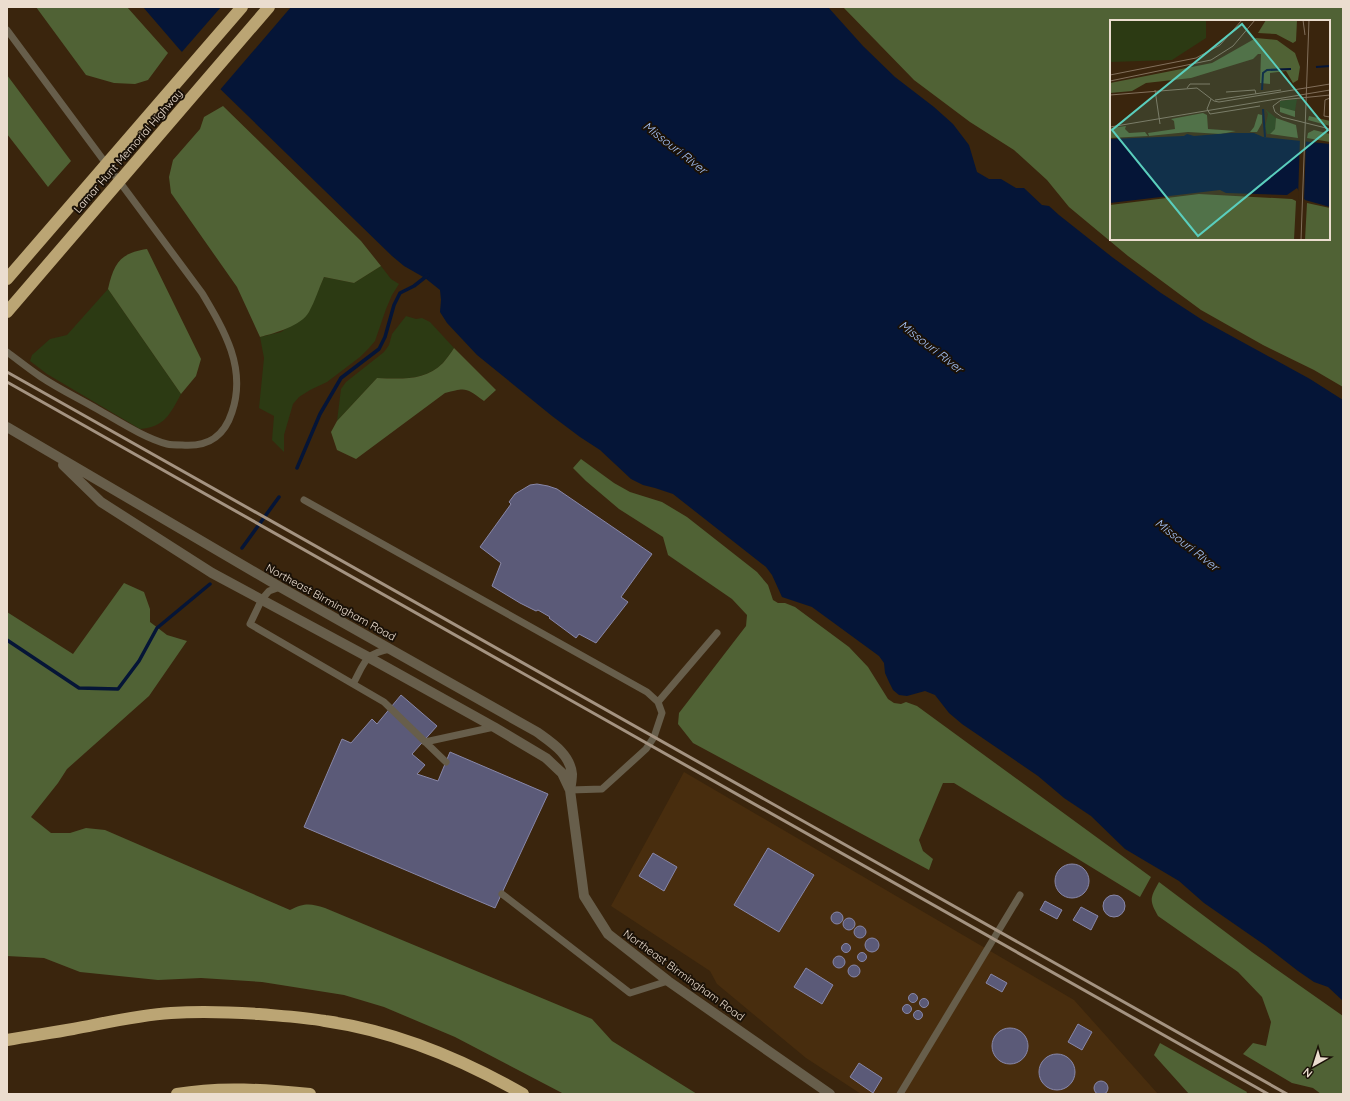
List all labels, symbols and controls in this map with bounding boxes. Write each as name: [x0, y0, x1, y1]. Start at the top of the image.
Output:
inset map: [1110, 20, 1330, 240]
street label: Lamar Hunt Memorial Highway: [71, 86, 185, 216]
water label: Missouri River: [641, 118, 711, 178]
water label: Missouri River: [897, 317, 967, 377]
water label: Missouri River: [1153, 515, 1223, 575]
street label: Northeast Birmingham Road: [264, 560, 398, 644]
street label: Northeast Birmingham Road: [621, 926, 747, 1024]
north arrow: [1294, 1045, 1334, 1085]
text: N: [1300, 1065, 1315, 1081]

